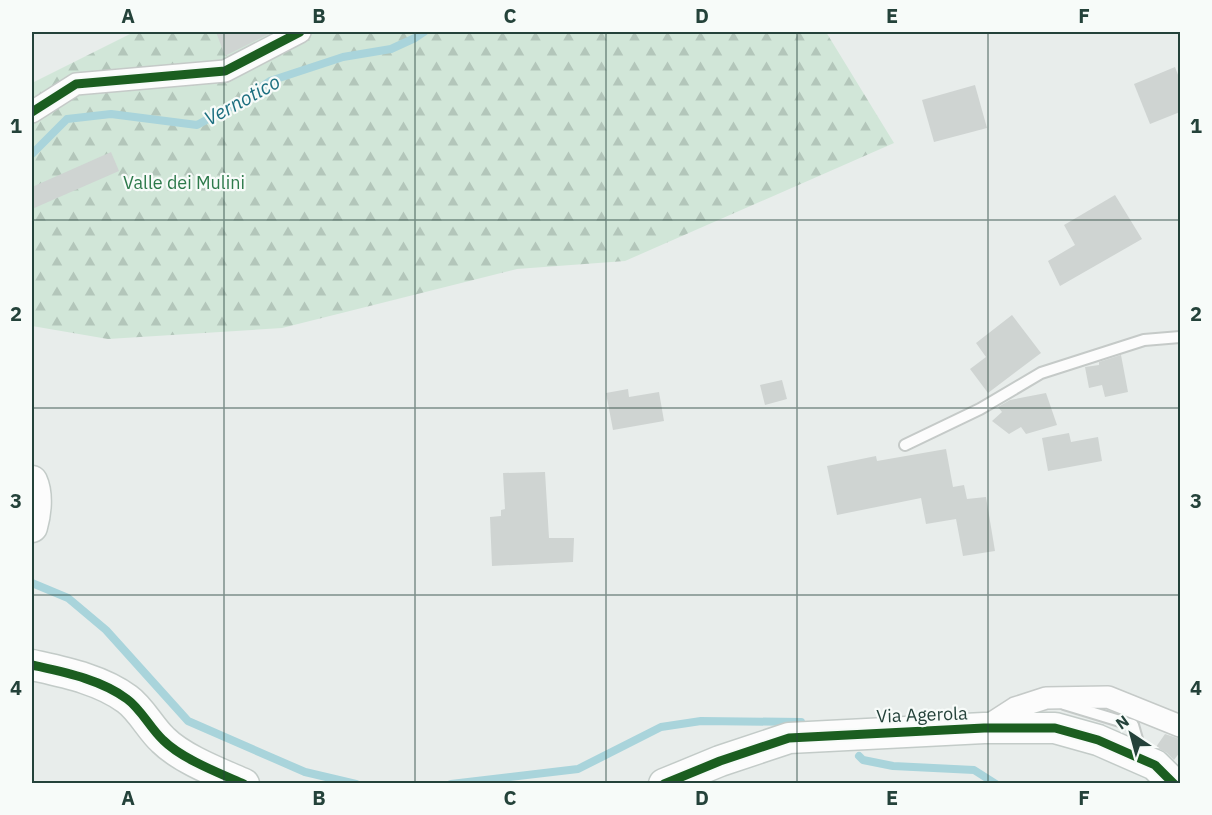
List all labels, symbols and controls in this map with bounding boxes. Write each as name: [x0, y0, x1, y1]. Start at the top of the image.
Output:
text: A: [121, 2, 135, 29]
text: B: [312, 2, 326, 29]
text: C: [503, 2, 517, 29]
text: D: [695, 2, 709, 29]
text: E: [886, 2, 898, 29]
text: F: [1078, 2, 1090, 29]
water label: Vernotico: [199, 68, 285, 132]
text: 1: [10, 112, 22, 139]
text: 1: [1190, 112, 1202, 139]
park label: Valle dei Mulini: [123, 171, 245, 194]
text: 2: [10, 300, 22, 327]
text: 2: [1190, 300, 1202, 327]
text: 3: [10, 487, 22, 514]
text: 3: [1190, 487, 1202, 514]
text: 4: [10, 674, 22, 701]
text: 4: [1190, 674, 1202, 701]
street label: Via Agerola: [876, 701, 968, 728]
north arrow: [1101, 704, 1161, 764]
text: N: [1112, 710, 1133, 733]
text: A: [121, 784, 135, 811]
text: B: [312, 784, 326, 811]
text: C: [503, 784, 517, 811]
text: D: [695, 784, 709, 811]
text: E: [886, 784, 898, 811]
text: F: [1078, 784, 1090, 811]

